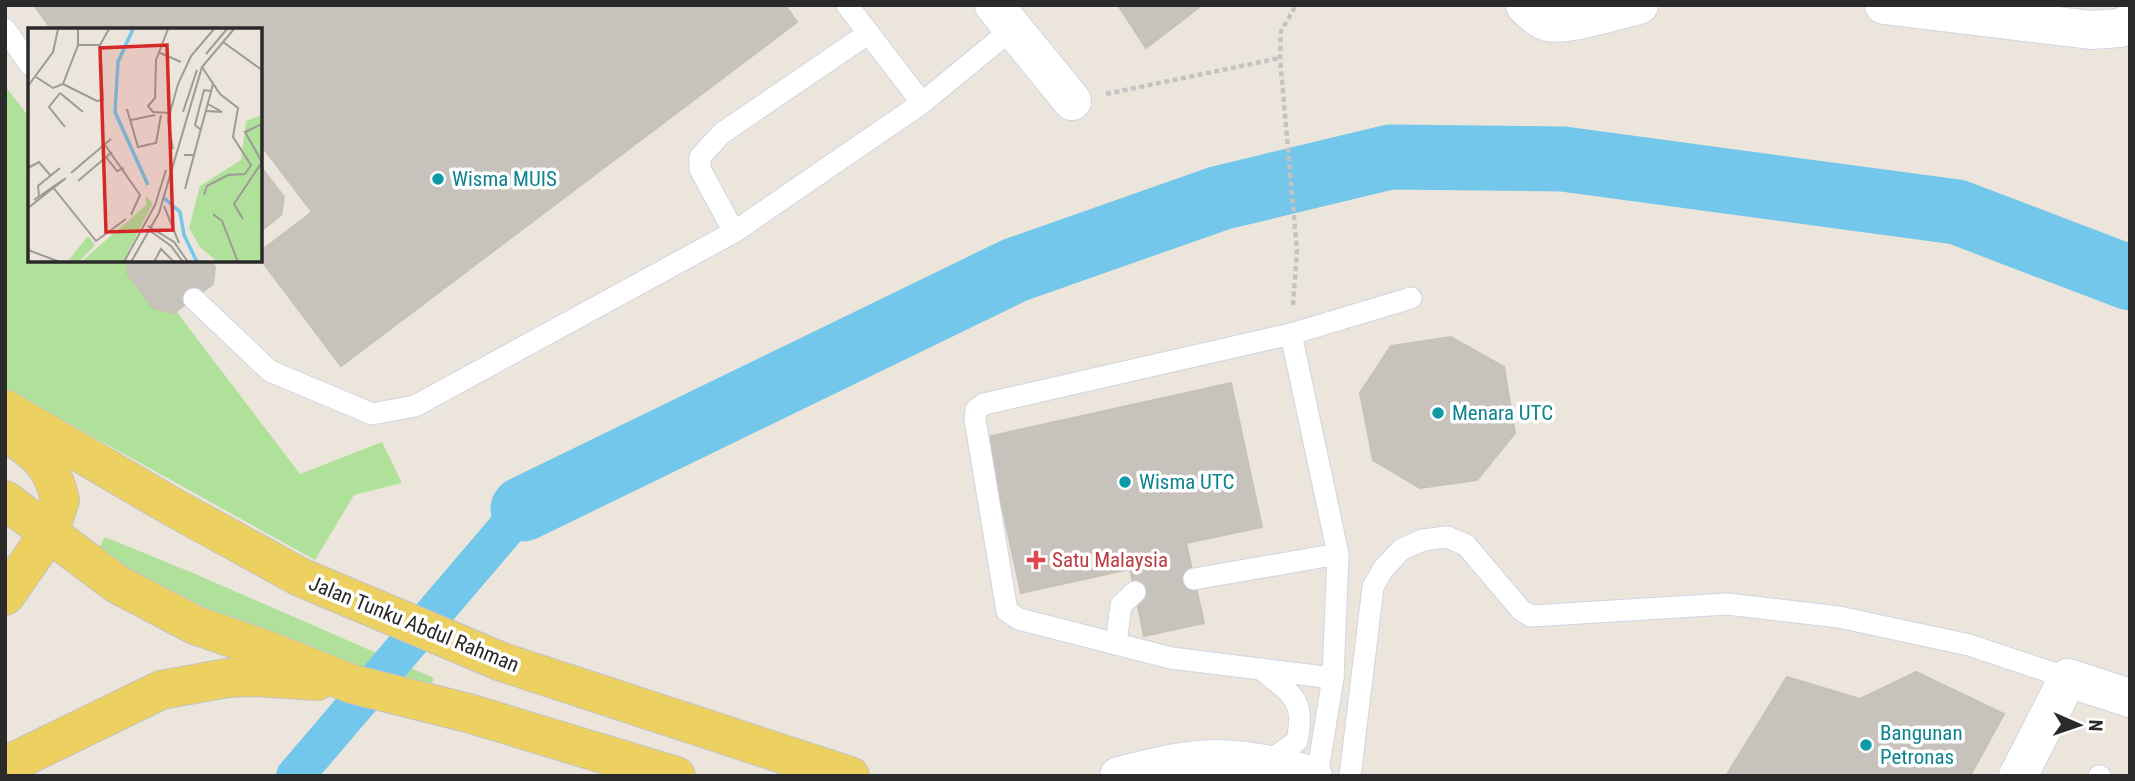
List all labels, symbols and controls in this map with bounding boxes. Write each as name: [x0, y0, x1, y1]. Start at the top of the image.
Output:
inset map: [28, 28, 262, 262]
place label: Wisma MUIS: [452, 167, 557, 191]
marker: Wisma MUIS: [430, 171, 446, 187]
place label: Menara UTC: [1452, 401, 1553, 425]
marker: Menara UTC: [1430, 405, 1446, 421]
place label: Wisma UTC: [1139, 470, 1234, 494]
marker: Wisma UTC: [1117, 474, 1133, 490]
place label: Satu Malaysia: [1052, 548, 1168, 572]
marker: Satu Malaysia: [1026, 550, 1046, 570]
street label: Jalan Tunku Abdul Rahman: [305, 571, 523, 677]
north arrow: [2044, 690, 2114, 760]
text: N: [2084, 719, 2107, 732]
place label: Bangunan Petronas: [1880, 721, 1963, 769]
marker: Bangunan Petronas: [1858, 737, 1874, 753]

